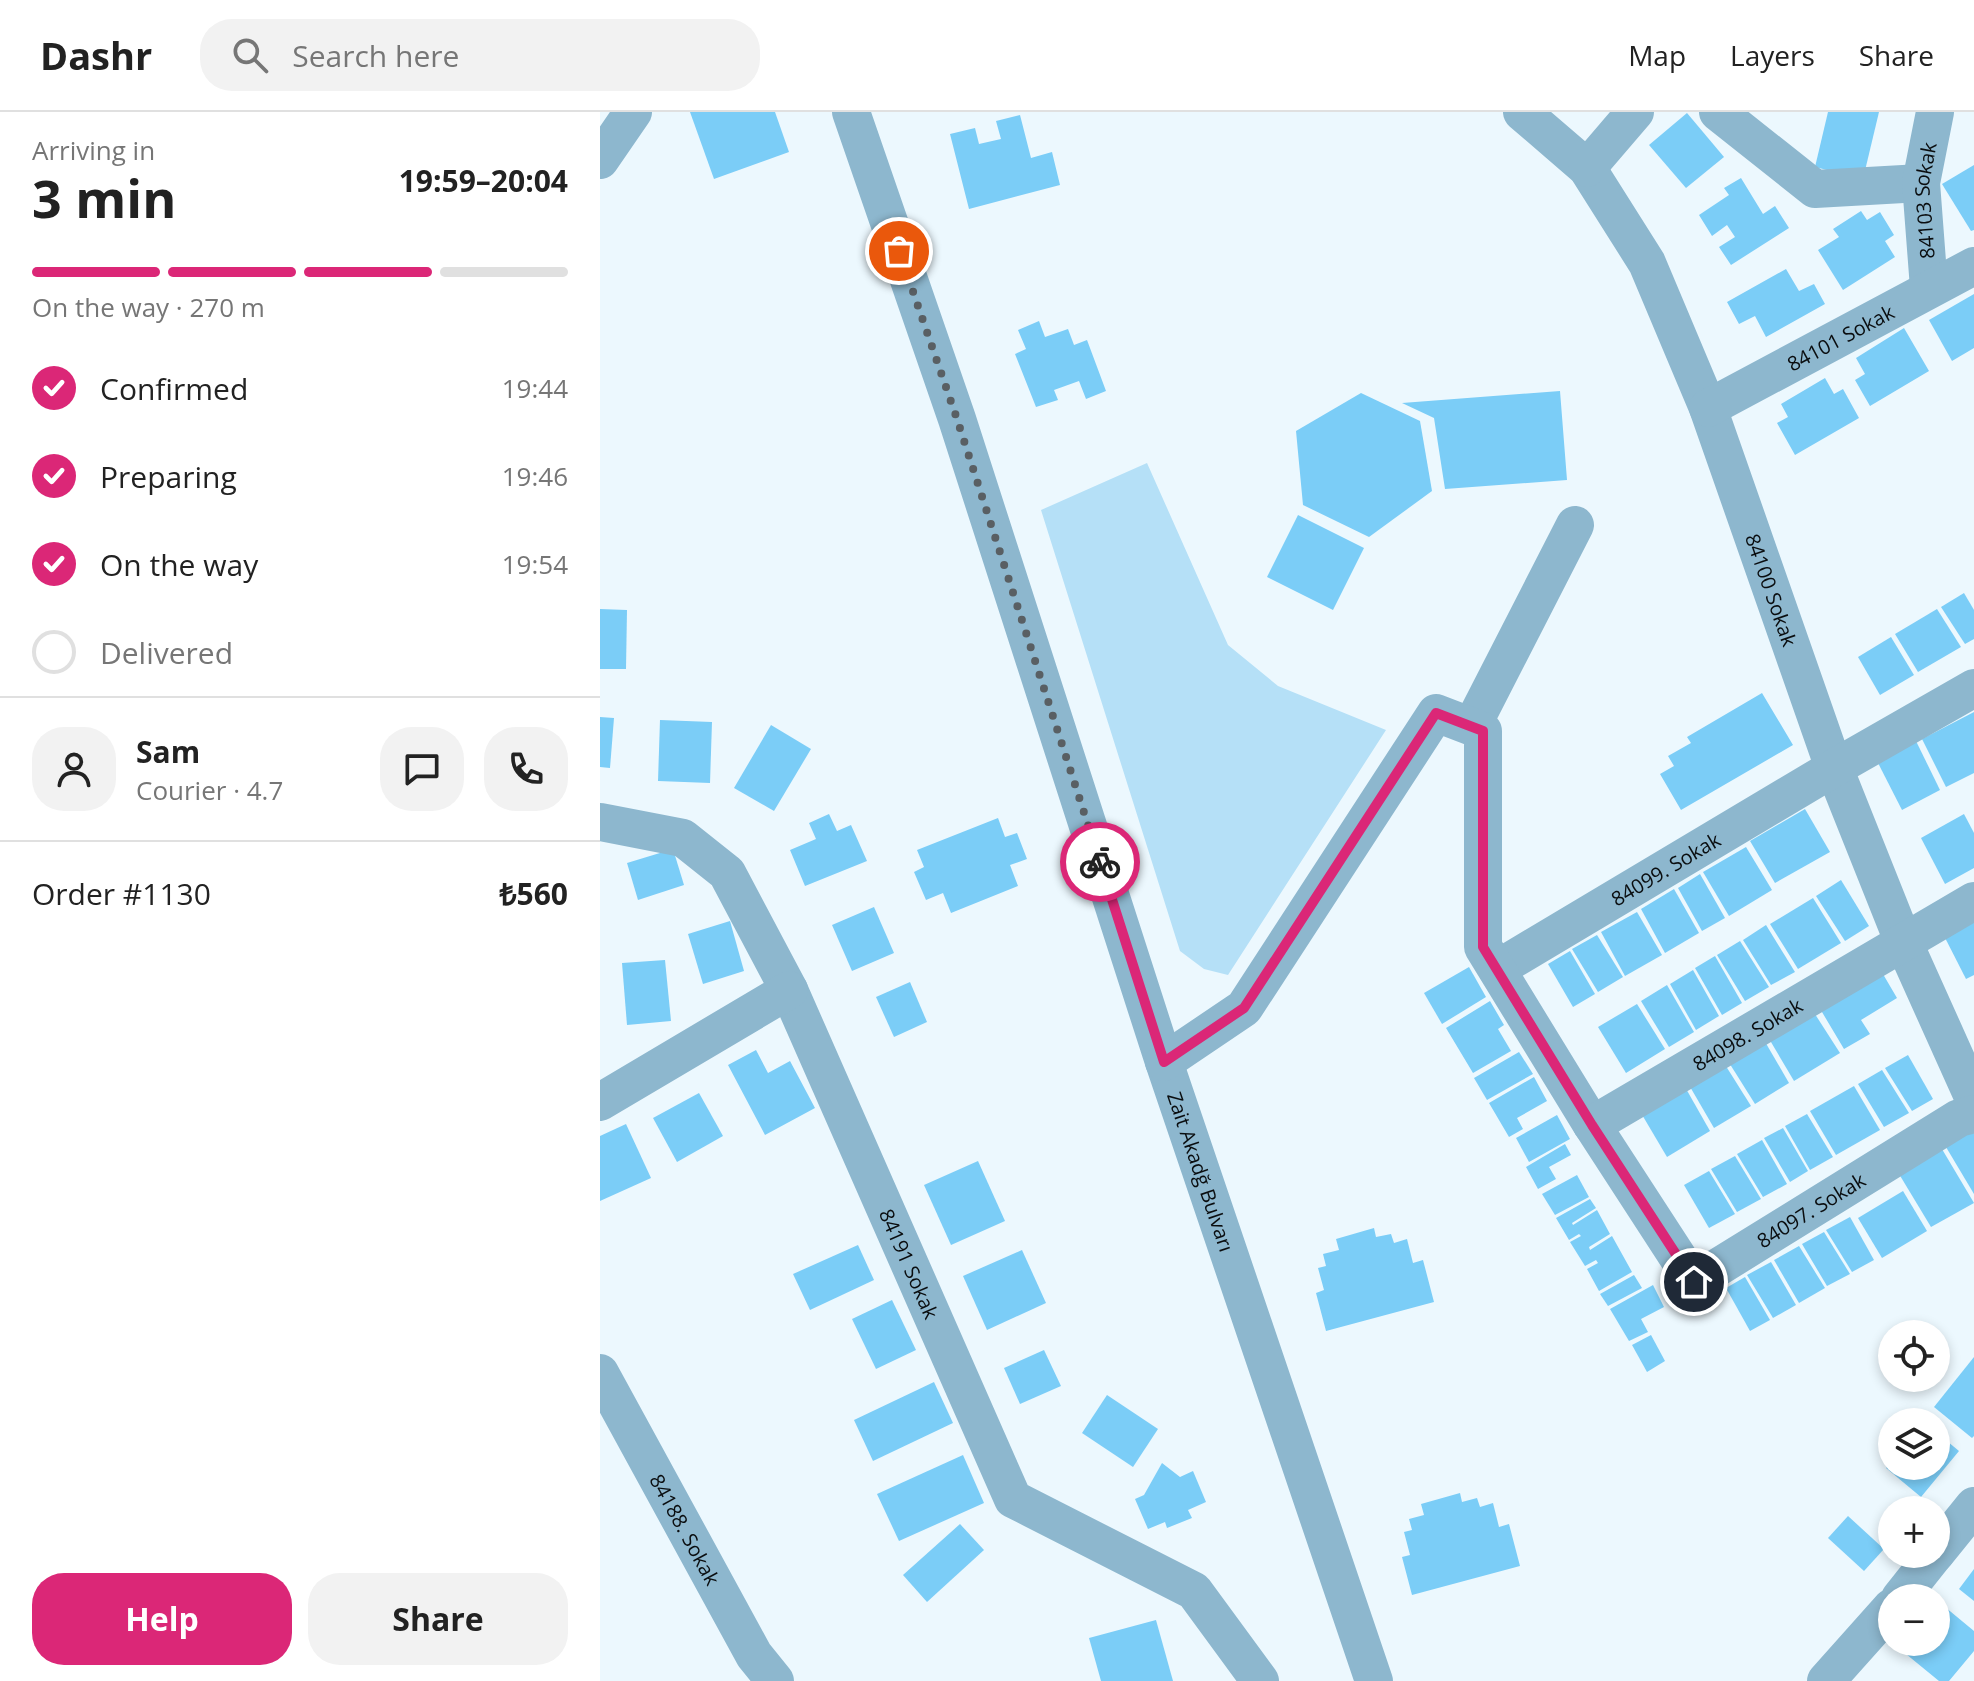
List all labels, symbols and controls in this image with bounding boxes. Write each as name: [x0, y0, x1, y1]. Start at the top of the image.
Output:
search box: [200, 19, 760, 91]
text: Dashr: [40, 29, 152, 81]
icon: search: [228, 33, 272, 77]
text: Search here: [292, 35, 459, 76]
text: Map: [1628, 36, 1686, 74]
text: Layers: [1730, 36, 1815, 74]
text: Share: [1859, 36, 1934, 74]
text: Arriving in: [32, 132, 155, 168]
street label: 84103 Sokak: [1907, 139, 1942, 260]
text: 19:59–20:04: [399, 160, 568, 201]
text: 3 min: [32, 162, 176, 233]
pin: [865, 217, 933, 285]
icon: bag: [877, 229, 921, 273]
text: On the way · 270 m: [32, 289, 265, 325]
street label: 84101 Sokak: [1782, 298, 1899, 377]
icon: check: [32, 366, 76, 410]
text: Confirmed: [100, 368, 248, 409]
text: 19:44: [502, 370, 568, 406]
icon: check: [32, 454, 76, 498]
text: Preparing: [100, 456, 237, 497]
text: 19:46: [502, 458, 568, 494]
street label: 84100 Sokak: [1739, 530, 1804, 650]
icon: check: [32, 542, 76, 586]
text: On the way: [100, 544, 258, 585]
text: 19:54: [502, 546, 568, 582]
text: Delivered: [100, 632, 233, 673]
button: person: [32, 727, 116, 811]
button: chat: [380, 727, 464, 811]
button: phone: [484, 727, 568, 811]
text: Sam: [136, 731, 200, 772]
text: Courier · 4.7: [136, 772, 283, 808]
courier: [1060, 822, 1140, 902]
street label: 84099. Sokak: [1606, 825, 1725, 912]
icon: bike: [1078, 840, 1122, 884]
text: Order #1130: [32, 873, 211, 914]
text: ₺560: [499, 873, 568, 914]
street label: 84098. Sokak: [1687, 991, 1807, 1077]
street label: Zait Akadğ Bulvarı: [1162, 1088, 1241, 1255]
street label: 84097. Sokak: [1751, 1166, 1870, 1254]
street label: 84191 Sokak: [873, 1204, 946, 1323]
pin: [1660, 1248, 1728, 1316]
icon: home: [1672, 1260, 1716, 1304]
map controls: [1878, 1320, 1950, 1656]
button: locate: [1878, 1320, 1950, 1392]
button: layers: [1878, 1408, 1950, 1480]
street label: 84188. Sokak: [644, 1469, 727, 1590]
button: +: [1878, 1496, 1950, 1568]
button: Help: [32, 1573, 292, 1665]
button: Share: [308, 1573, 568, 1665]
button: −: [1878, 1584, 1950, 1656]

